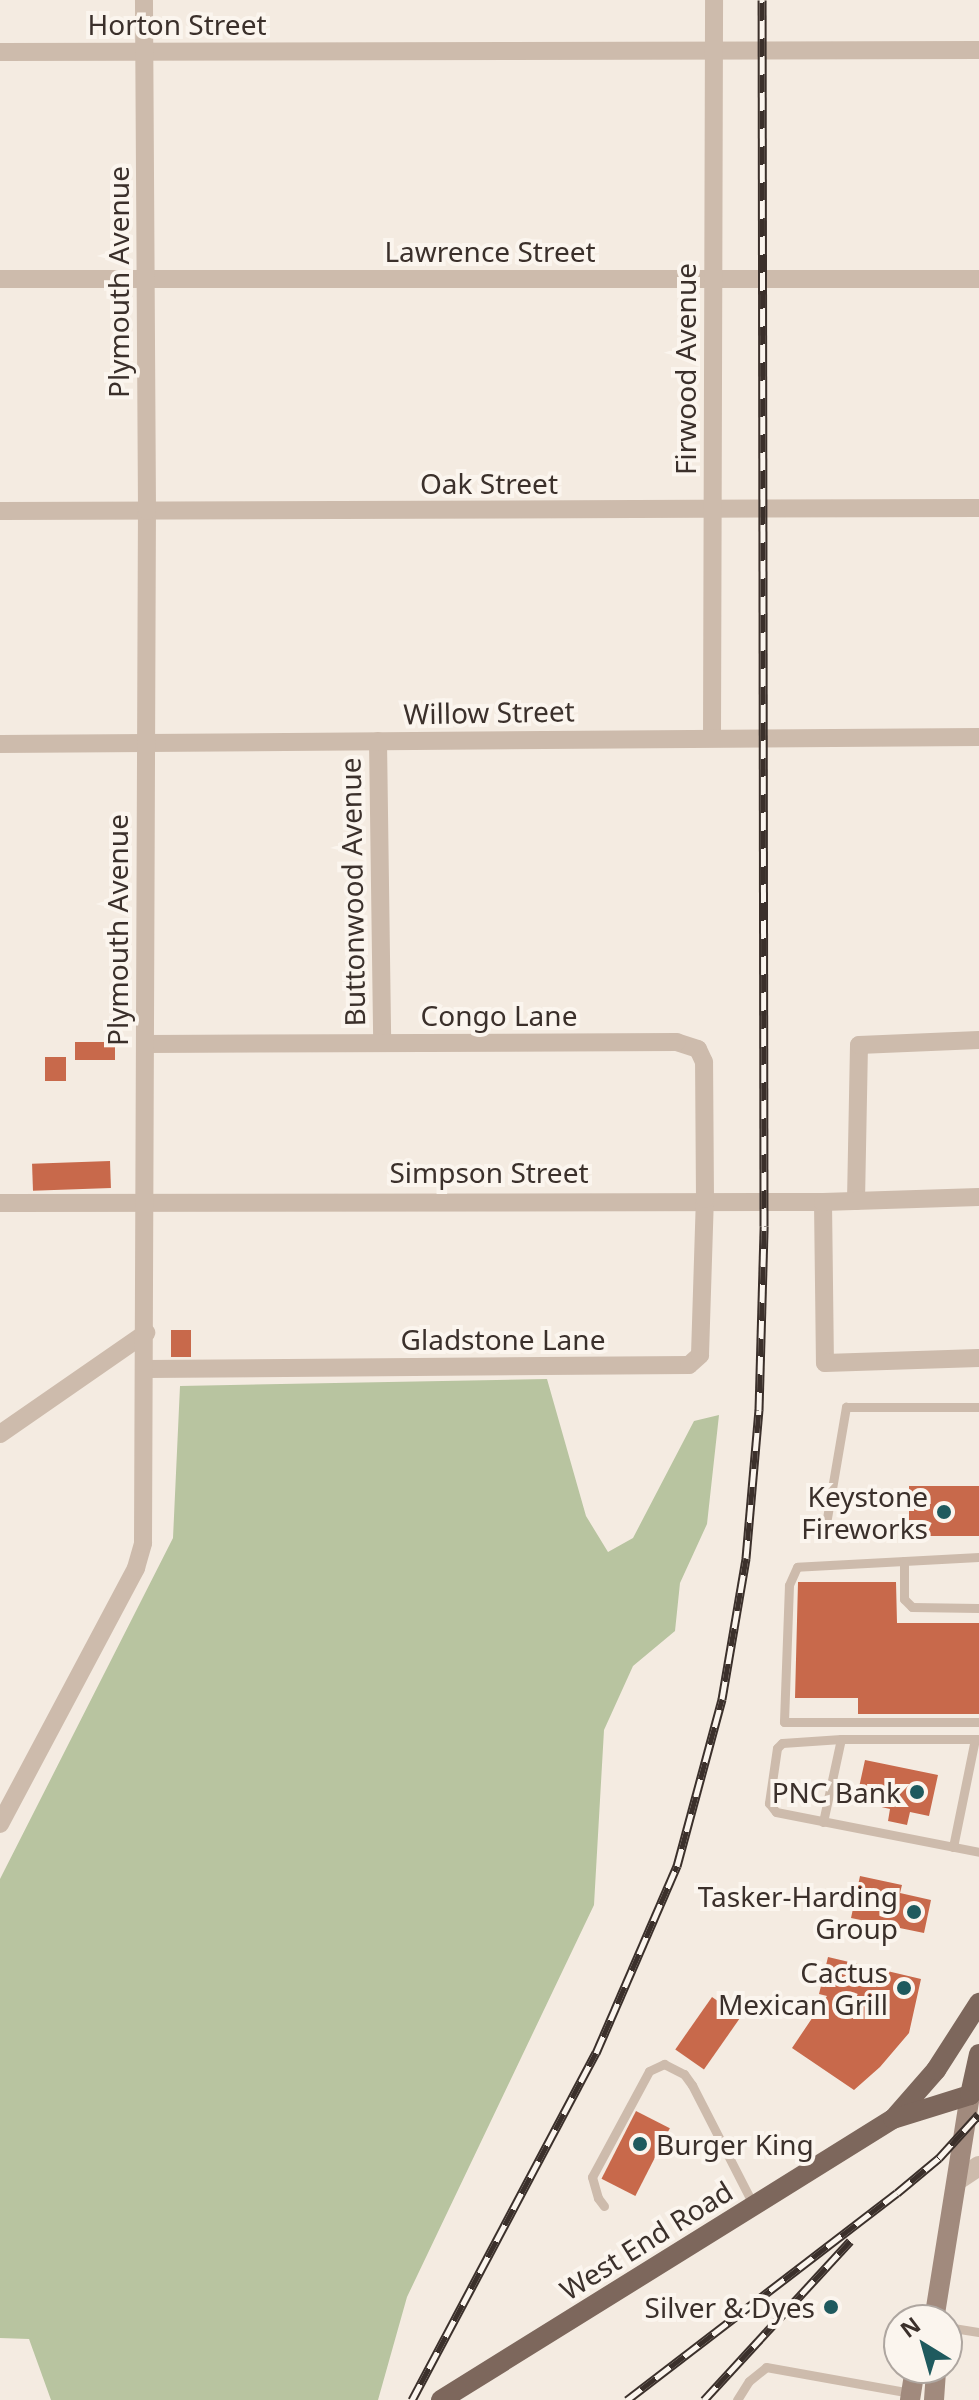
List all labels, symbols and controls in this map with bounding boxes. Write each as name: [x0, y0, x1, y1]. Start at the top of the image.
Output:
street label: Horton Street: [87, 7, 267, 41]
street label: Plymouth Avenue: [101, 166, 135, 398]
street label: Lawrence Street: [384, 234, 596, 268]
street label: Firwood Avenue: [668, 263, 702, 475]
street label: Oak Street: [420, 466, 558, 500]
street label: Willow Street: [403, 694, 575, 730]
street label: Buttonwood Avenue: [333, 757, 371, 1027]
street label: Plymouth Avenue: [100, 814, 134, 1046]
street label: Congo Lane: [421, 998, 577, 1032]
street label: Simpson Street: [389, 1155, 589, 1189]
street label: Gladstone Lane: [401, 1322, 605, 1356]
place label: Keystone Fireworks: [801, 1479, 928, 1545]
marker: Keystone Fireworks: [935, 1503, 953, 1521]
place label: PNC Bank: [772, 1775, 901, 1809]
marker: PNC Bank: [908, 1783, 926, 1801]
place label: Tasker-Harding Group: [698, 1879, 898, 1945]
marker: Tasker-Harding Group: [905, 1903, 923, 1921]
place label: Cactus Mexican Grill: [718, 1955, 888, 2021]
marker: Cactus Mexican Grill: [895, 1979, 913, 1997]
place label: Burger King: [656, 2127, 814, 2161]
marker: Burger King: [631, 2135, 649, 2153]
street label: West End Road: [554, 2174, 738, 2306]
place label: Silver & Dyes: [645, 2290, 815, 2324]
marker: Silver & Dyes: [822, 2298, 840, 2316]
north arrow: [883, 2304, 963, 2384]
text: N: [894, 2309, 926, 2344]

